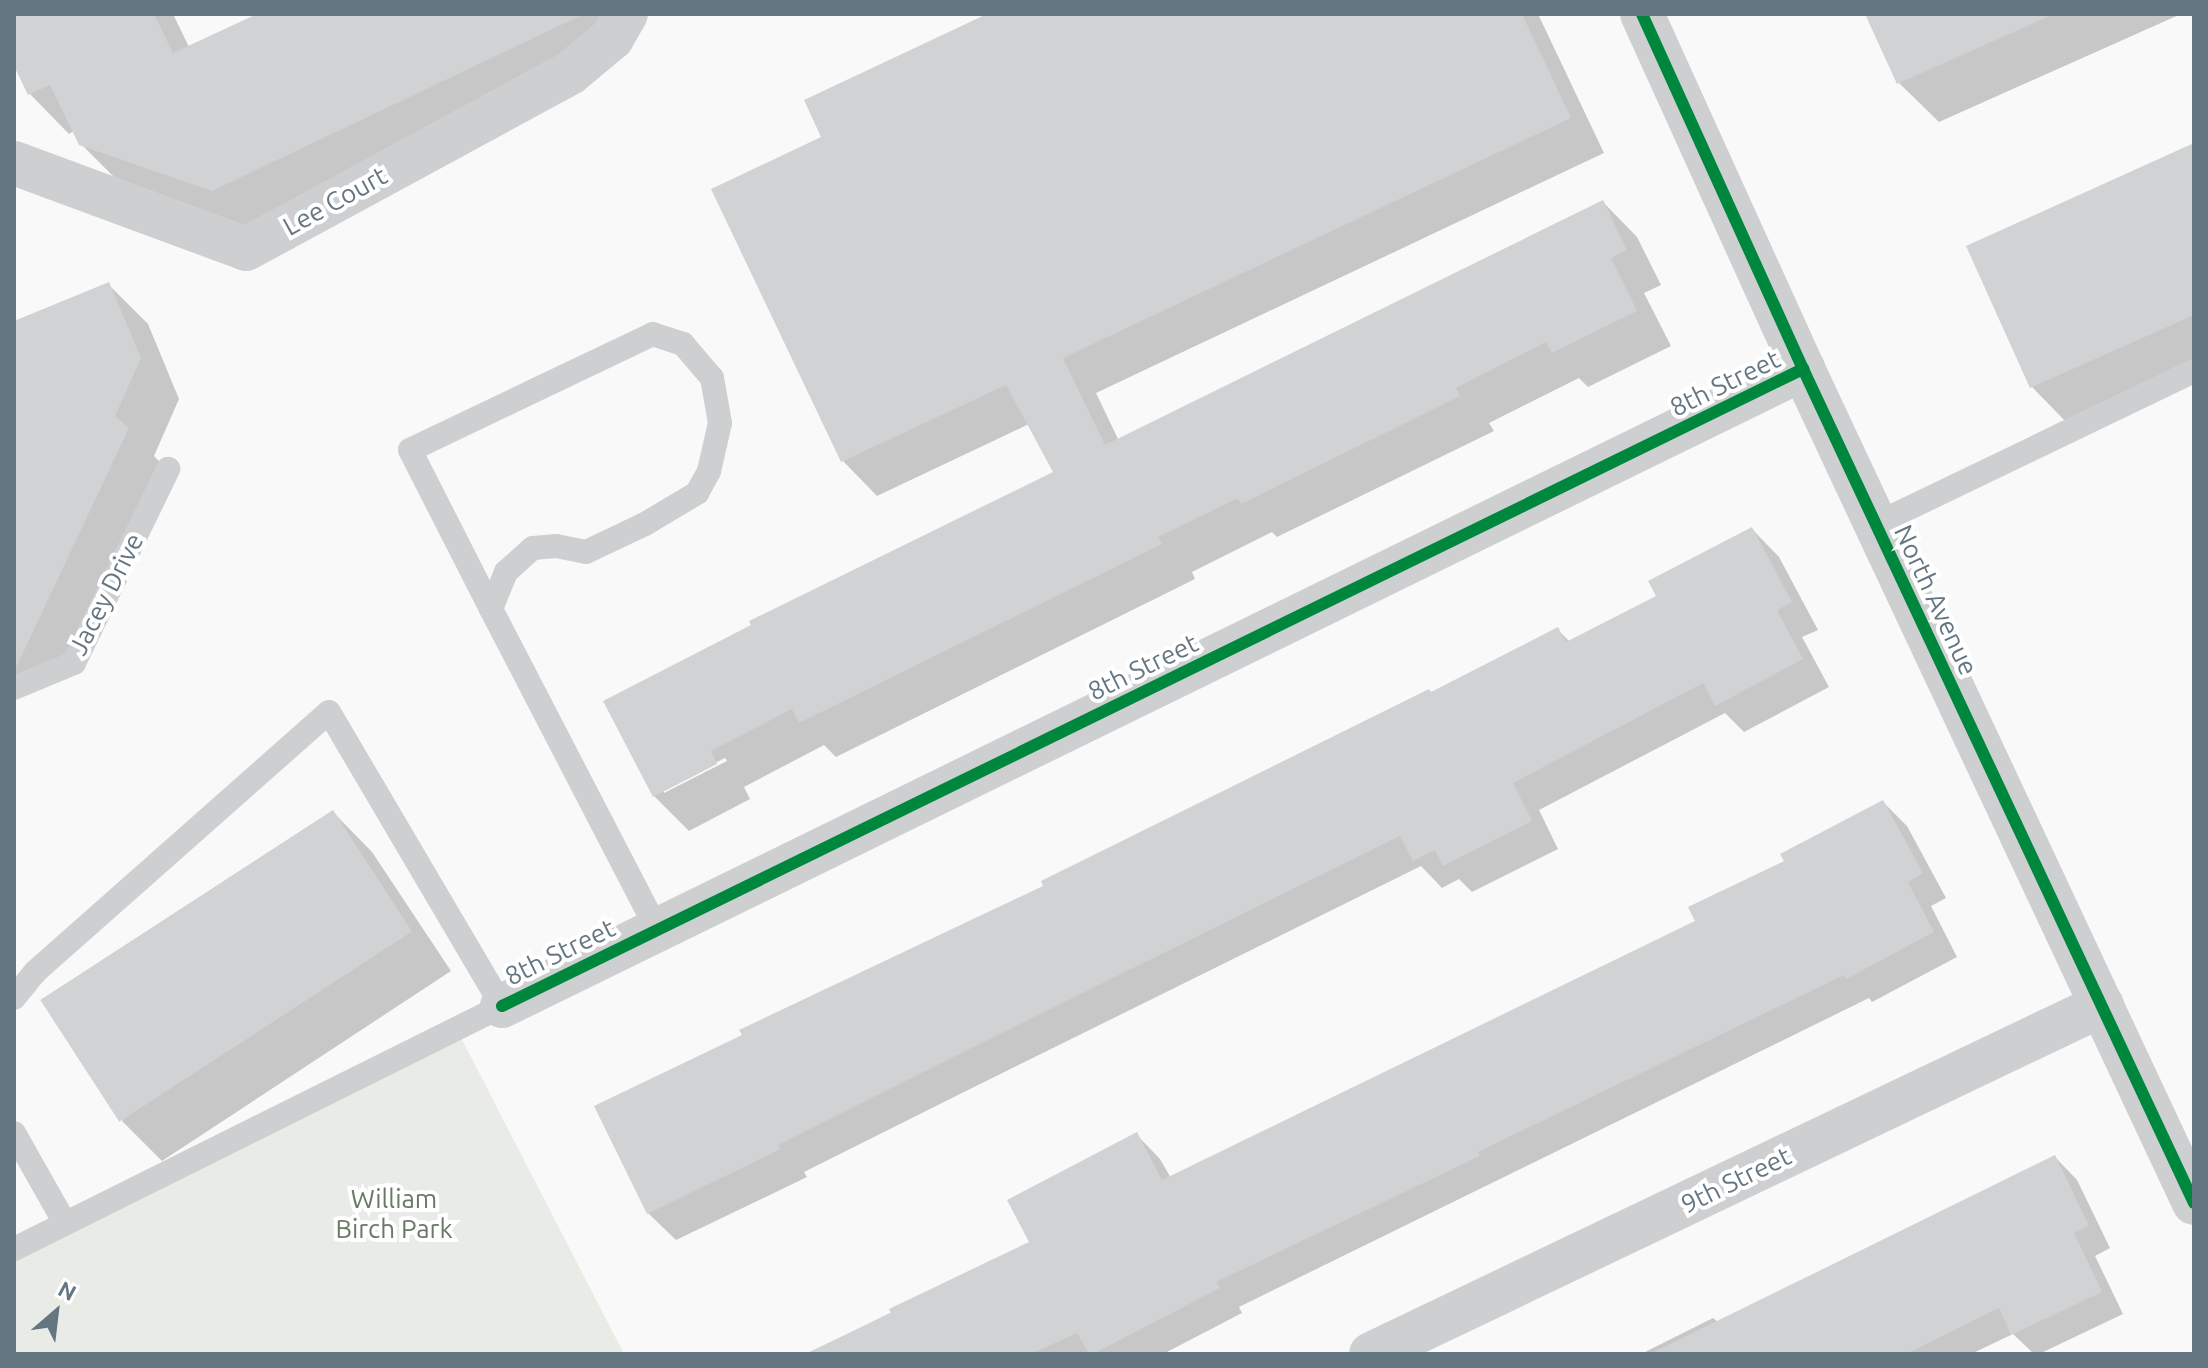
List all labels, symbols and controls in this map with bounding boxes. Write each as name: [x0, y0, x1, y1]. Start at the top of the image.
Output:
street label: Lee Court: [278, 160, 392, 242]
street label: 8th Street: [1665, 343, 1785, 423]
street label: North Avenue: [1888, 520, 1984, 680]
street label: Jacey Drive: [62, 528, 150, 660]
street label: 8th Street: [1083, 627, 1203, 707]
street label: 8th Street: [500, 912, 620, 992]
street label: 9th Street: [1676, 1140, 1796, 1220]
park label: William Birch Park: [335, 1183, 453, 1244]
north arrow: [16, 1272, 96, 1352]
text: N: [54, 1275, 81, 1305]

